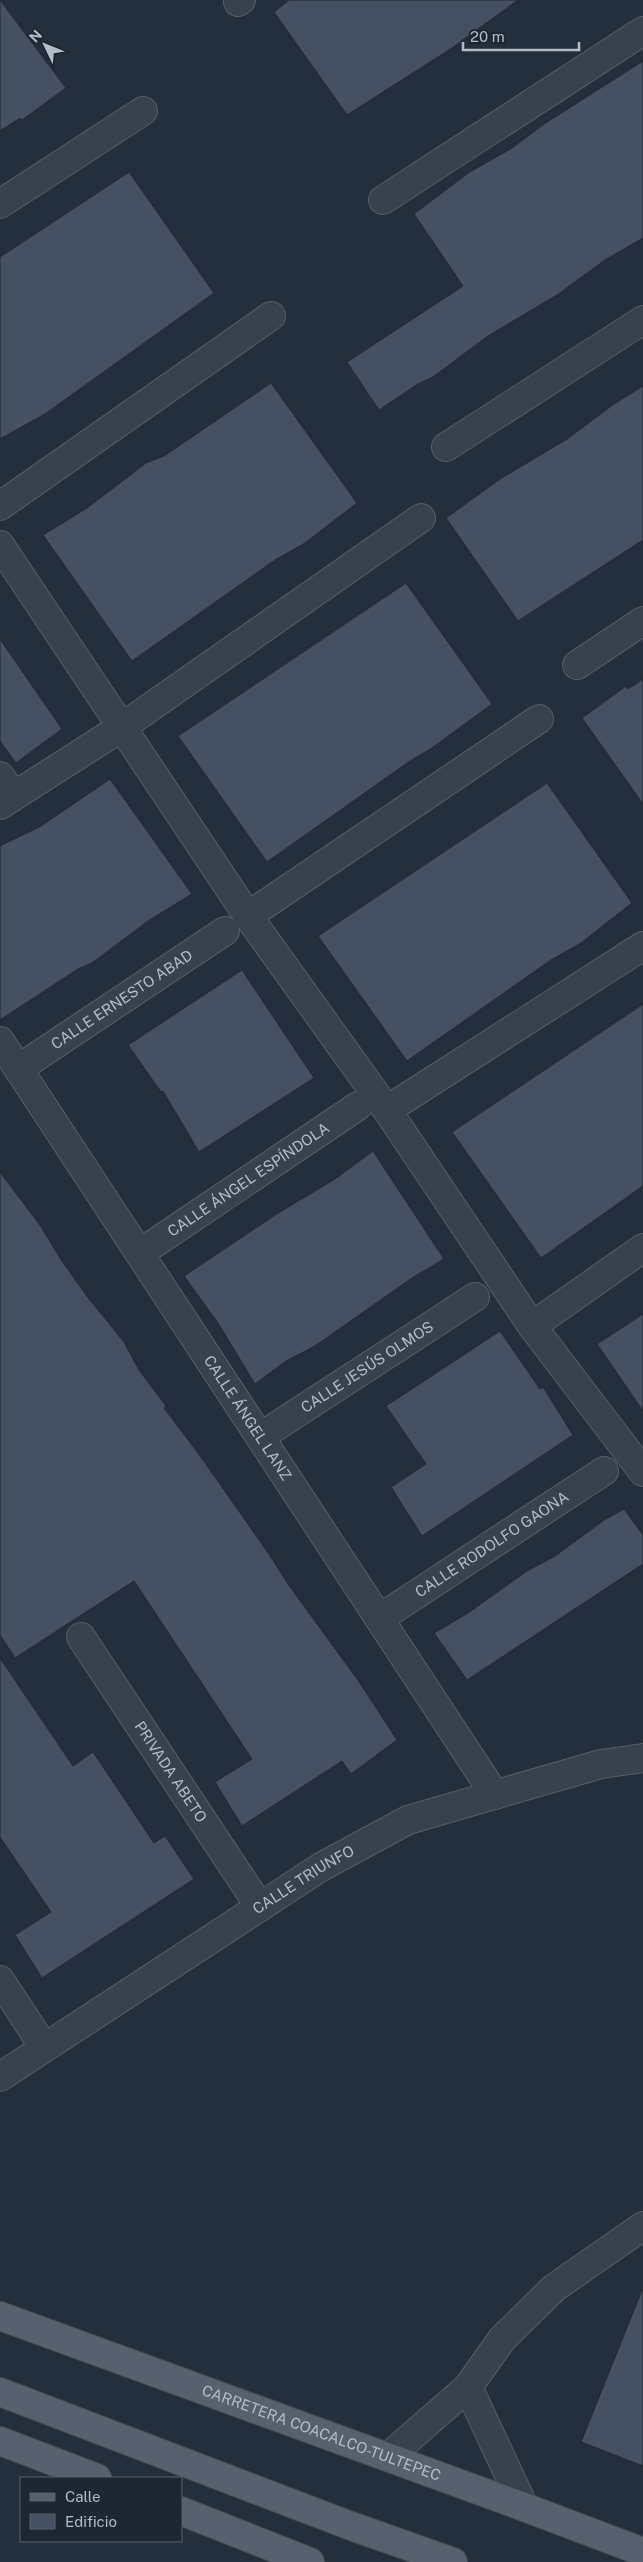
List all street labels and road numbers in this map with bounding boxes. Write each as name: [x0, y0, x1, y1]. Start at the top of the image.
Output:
street label: CALLE ERNESTO ABAD: [48, 946, 196, 1052]
street label: CALLE ÁNGEL ESPÍNDOLA: [164, 1119, 333, 1240]
street label: CALLE JESÚS OLMOS: [298, 1317, 436, 1416]
street label: CALLE ÁNGEL LANZ: [201, 1352, 295, 1484]
street label: CALLE RODOLFO GAONA: [412, 1487, 572, 1601]
street label: PRIVADA ABETO: [131, 1718, 210, 1825]
street label: CALLE TRIUNFO: [249, 1842, 357, 1917]
street label: CARRETERA COACALCO-TULTEPEC: [200, 2381, 443, 2484]

